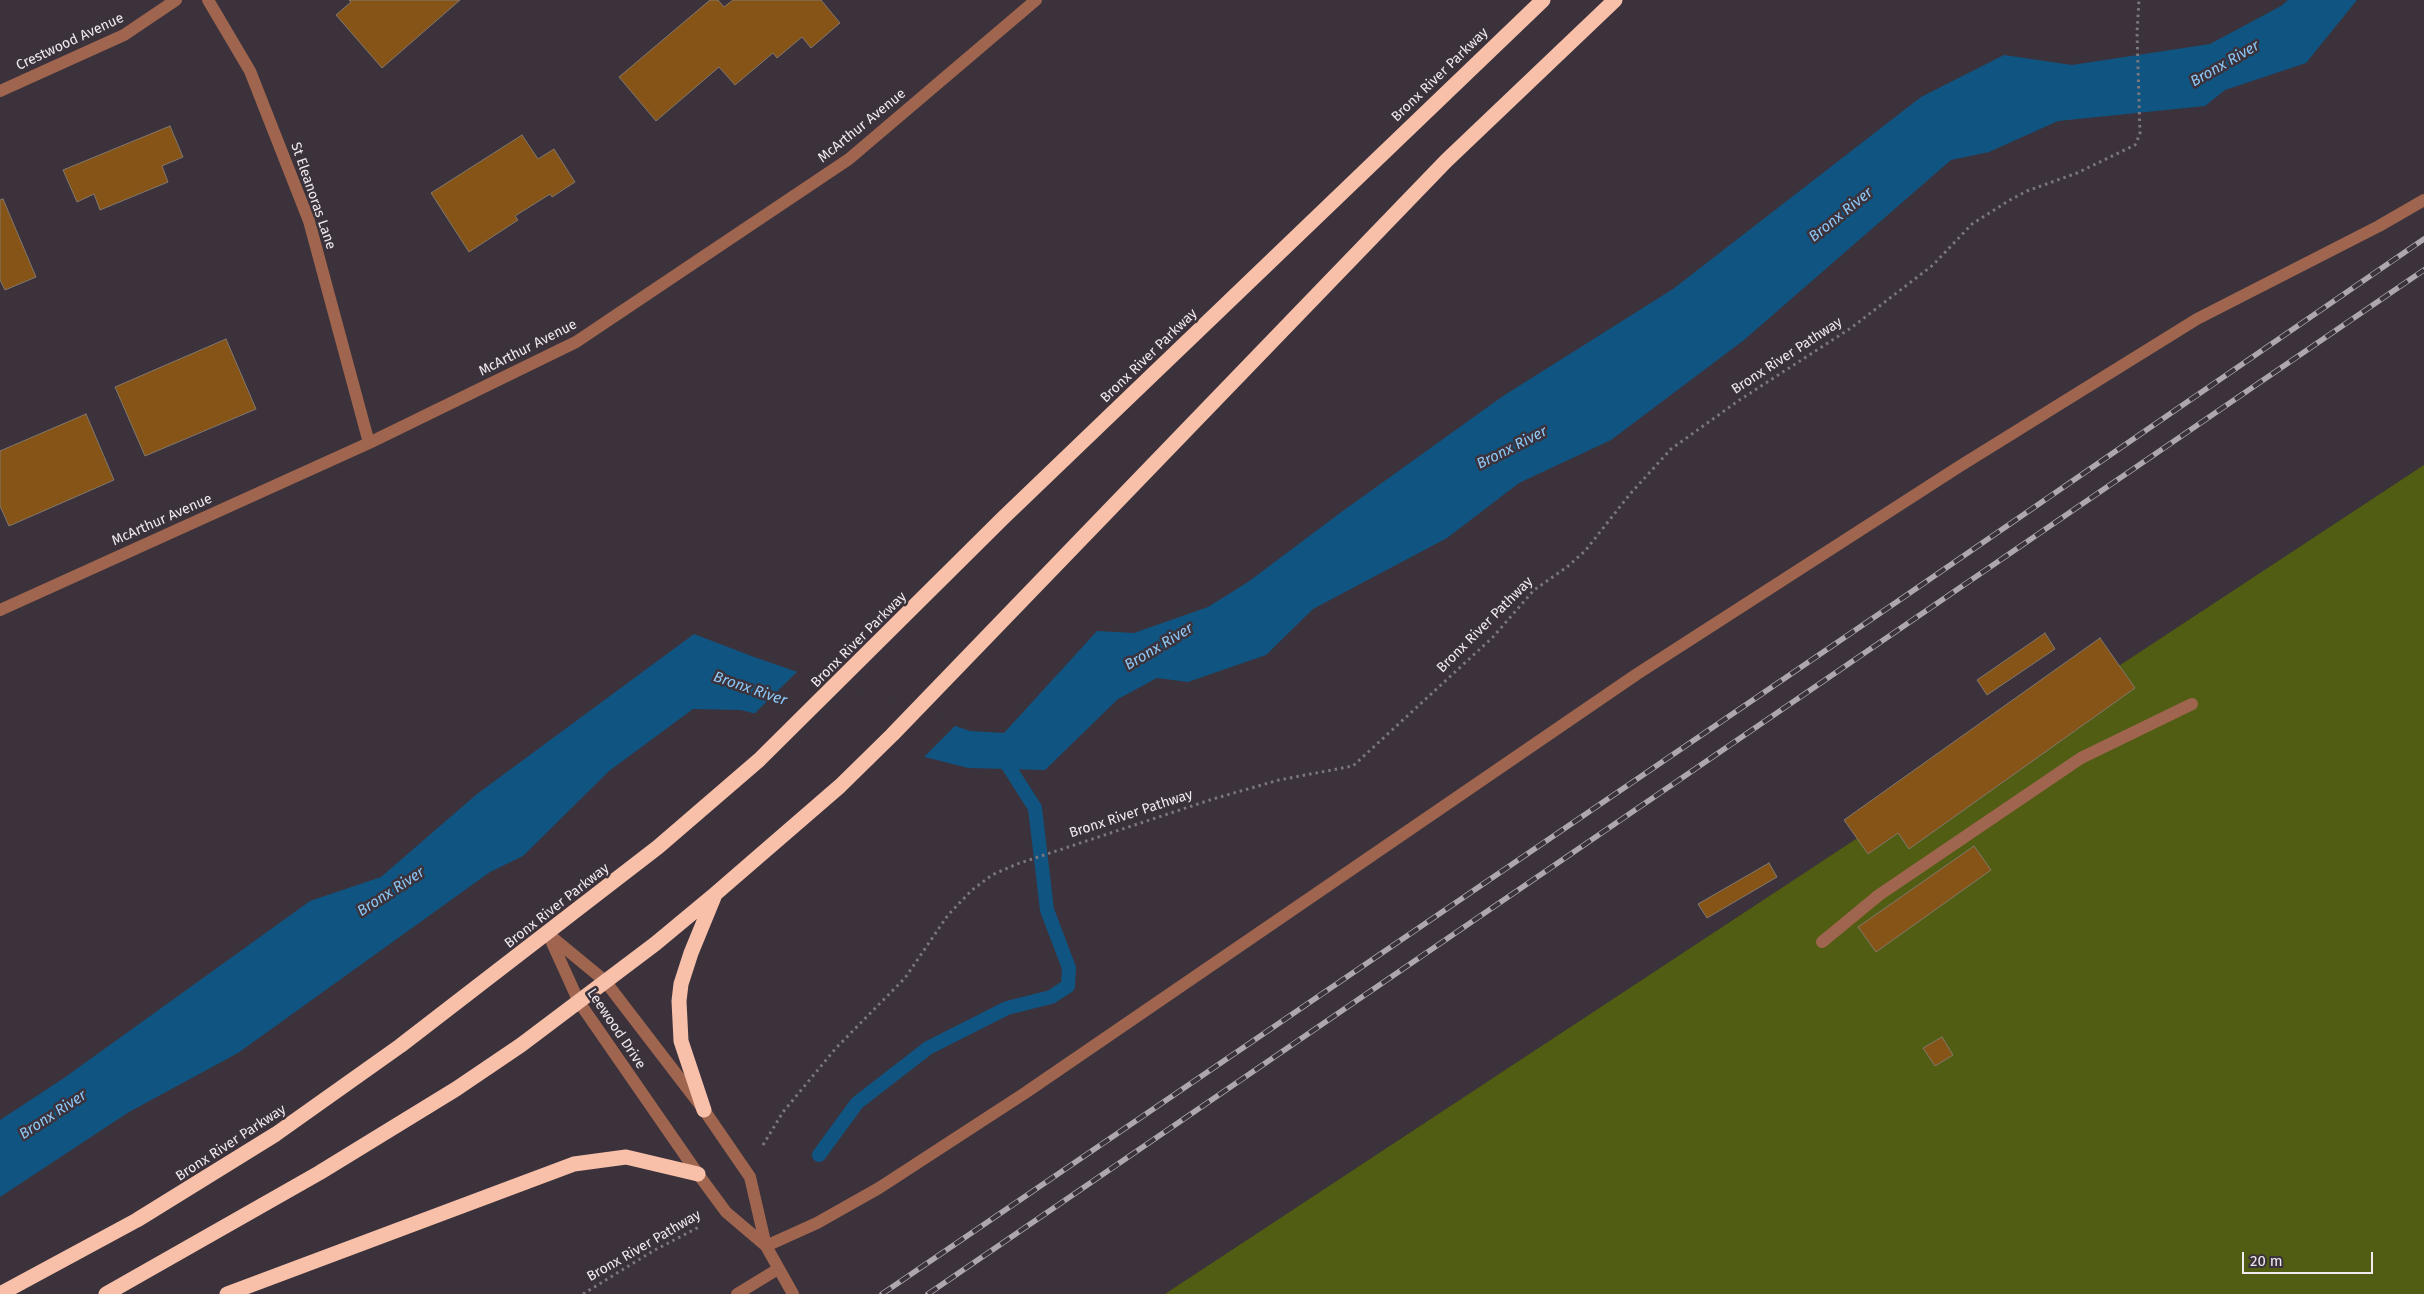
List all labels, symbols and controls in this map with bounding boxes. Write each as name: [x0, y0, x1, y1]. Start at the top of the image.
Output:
street label: Crestwood Avenue: [14, 10, 126, 74]
street label: Bronx River Parkway: [1388, 24, 1492, 126]
water label: Bronx River: [2187, 37, 2263, 91]
street label: McArthur Avenue: [815, 85, 909, 167]
street label: St Eleanoras Lane: [287, 140, 339, 252]
water label: Bronx River: [1806, 184, 1876, 246]
street label: Bronx River Parkway: [1097, 305, 1201, 407]
street label: Bronx River Pathway: [1728, 314, 1846, 398]
street label: McArthur Avenue: [476, 316, 580, 380]
water label: Bronx River: [1474, 423, 1550, 473]
street label: McArthur Avenue: [109, 490, 215, 550]
street label: Bronx River Pathway: [1434, 574, 1536, 676]
street label: Bronx River Parkway: [808, 589, 910, 691]
water label: Bronx River: [1122, 620, 1196, 674]
water label: Bronx River: [711, 668, 789, 710]
street label: Bronx River Pathway: [1067, 786, 1195, 842]
street label: Bronx River Parkway: [501, 860, 613, 952]
water label: Bronx River: [354, 864, 428, 920]
street label: Leewood Drive: [583, 986, 649, 1072]
water label: Bronx River: [16, 1087, 90, 1143]
street label: Bronx River Parkway: [173, 1101, 289, 1185]
street label: Bronx River Pathway: [584, 1207, 704, 1285]
scale bar: [2244, 1242, 2375, 1274]
text: 20 m: [2250, 1252, 2283, 1270]

